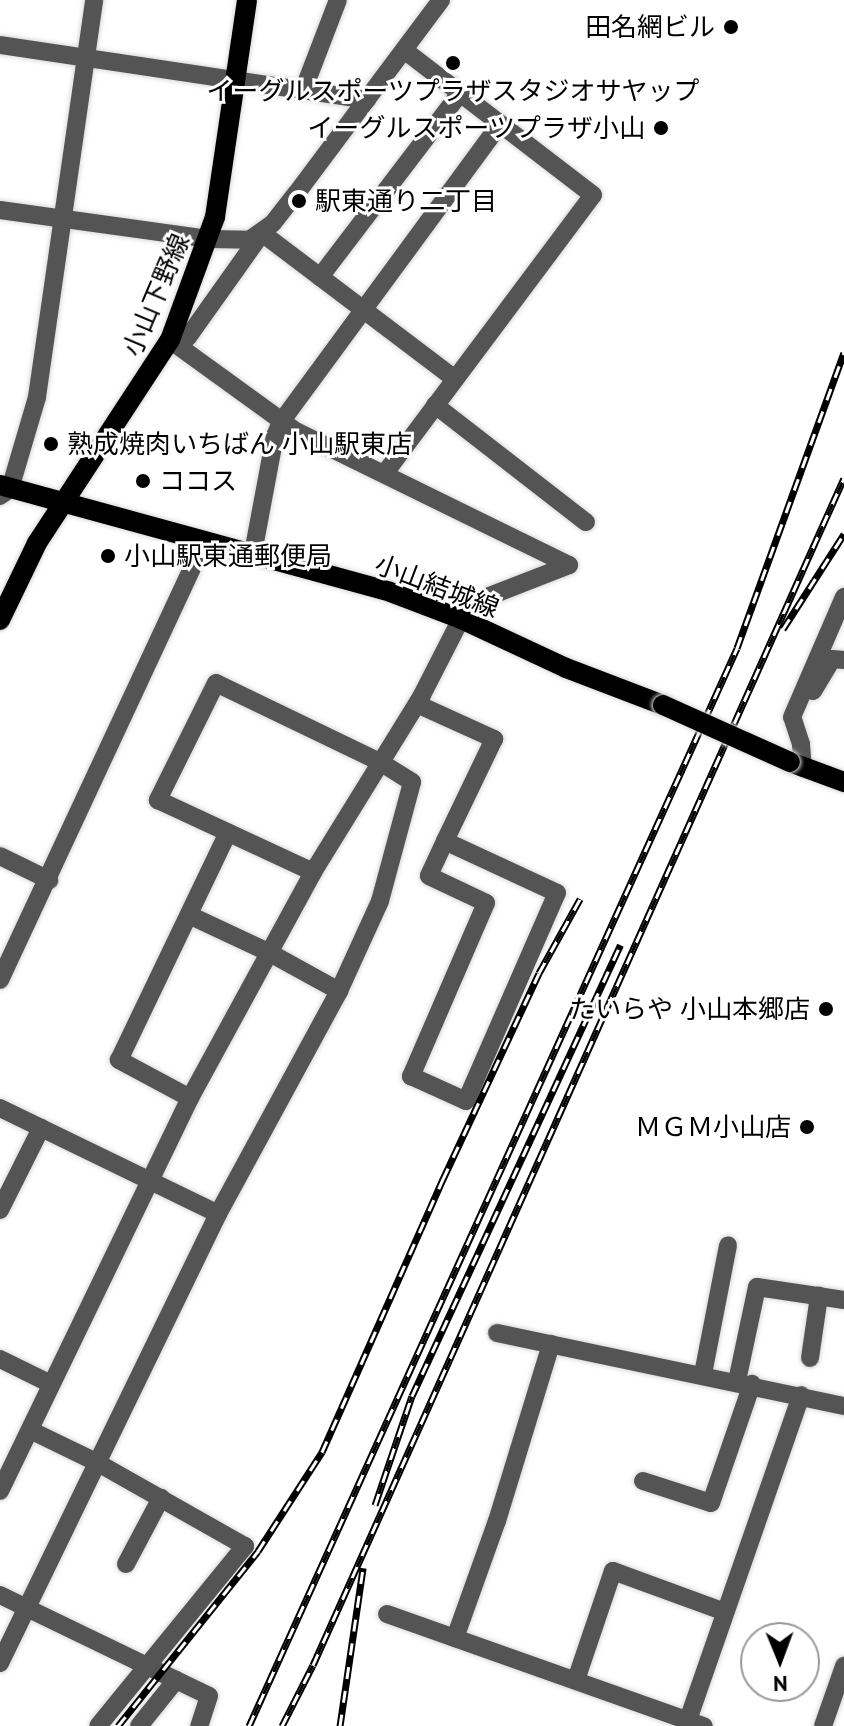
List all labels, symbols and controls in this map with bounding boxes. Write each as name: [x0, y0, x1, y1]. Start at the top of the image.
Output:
place label: 田名網ビル: [585, 11, 715, 43]
marker: 田名網ビル: [722, 18, 740, 36]
marker: イーグルスポーツプラザスタジオサヤップ: [444, 54, 462, 72]
place label: イーグルスポーツプラザスタジオサヤップ: [206, 75, 700, 107]
place label: イーグルスポーツプラザ小山: [307, 112, 645, 144]
marker: イーグルスポーツプラザ小山: [652, 119, 670, 137]
place label: 駅東通り二丁目: [315, 185, 497, 217]
marker: 駅東通り二丁目: [290, 192, 308, 210]
street label: 小山下野線: [116, 229, 196, 361]
place label: 熟成焼肉いちばん 小山駅東店: [67, 428, 412, 460]
marker: 熟成焼肉いちばん 小山駅東店: [42, 435, 60, 453]
place label: ココス: [159, 465, 237, 497]
marker: ココス: [134, 472, 152, 490]
place label: 小山駅東通郵便局: [124, 540, 332, 572]
marker: 小山駅東通郵便局: [99, 547, 117, 565]
street label: 小山結城線: [371, 548, 503, 624]
place label: たいらや 小山本郷店: [569, 993, 810, 1025]
marker: たいらや 小山本郷店: [817, 1000, 835, 1018]
place label: ＭＧＭ小山店: [635, 1111, 791, 1143]
marker: ＭＧＭ小山店: [798, 1118, 816, 1136]
north arrow: [740, 1622, 820, 1702]
text: N: [773, 1670, 788, 1698]

